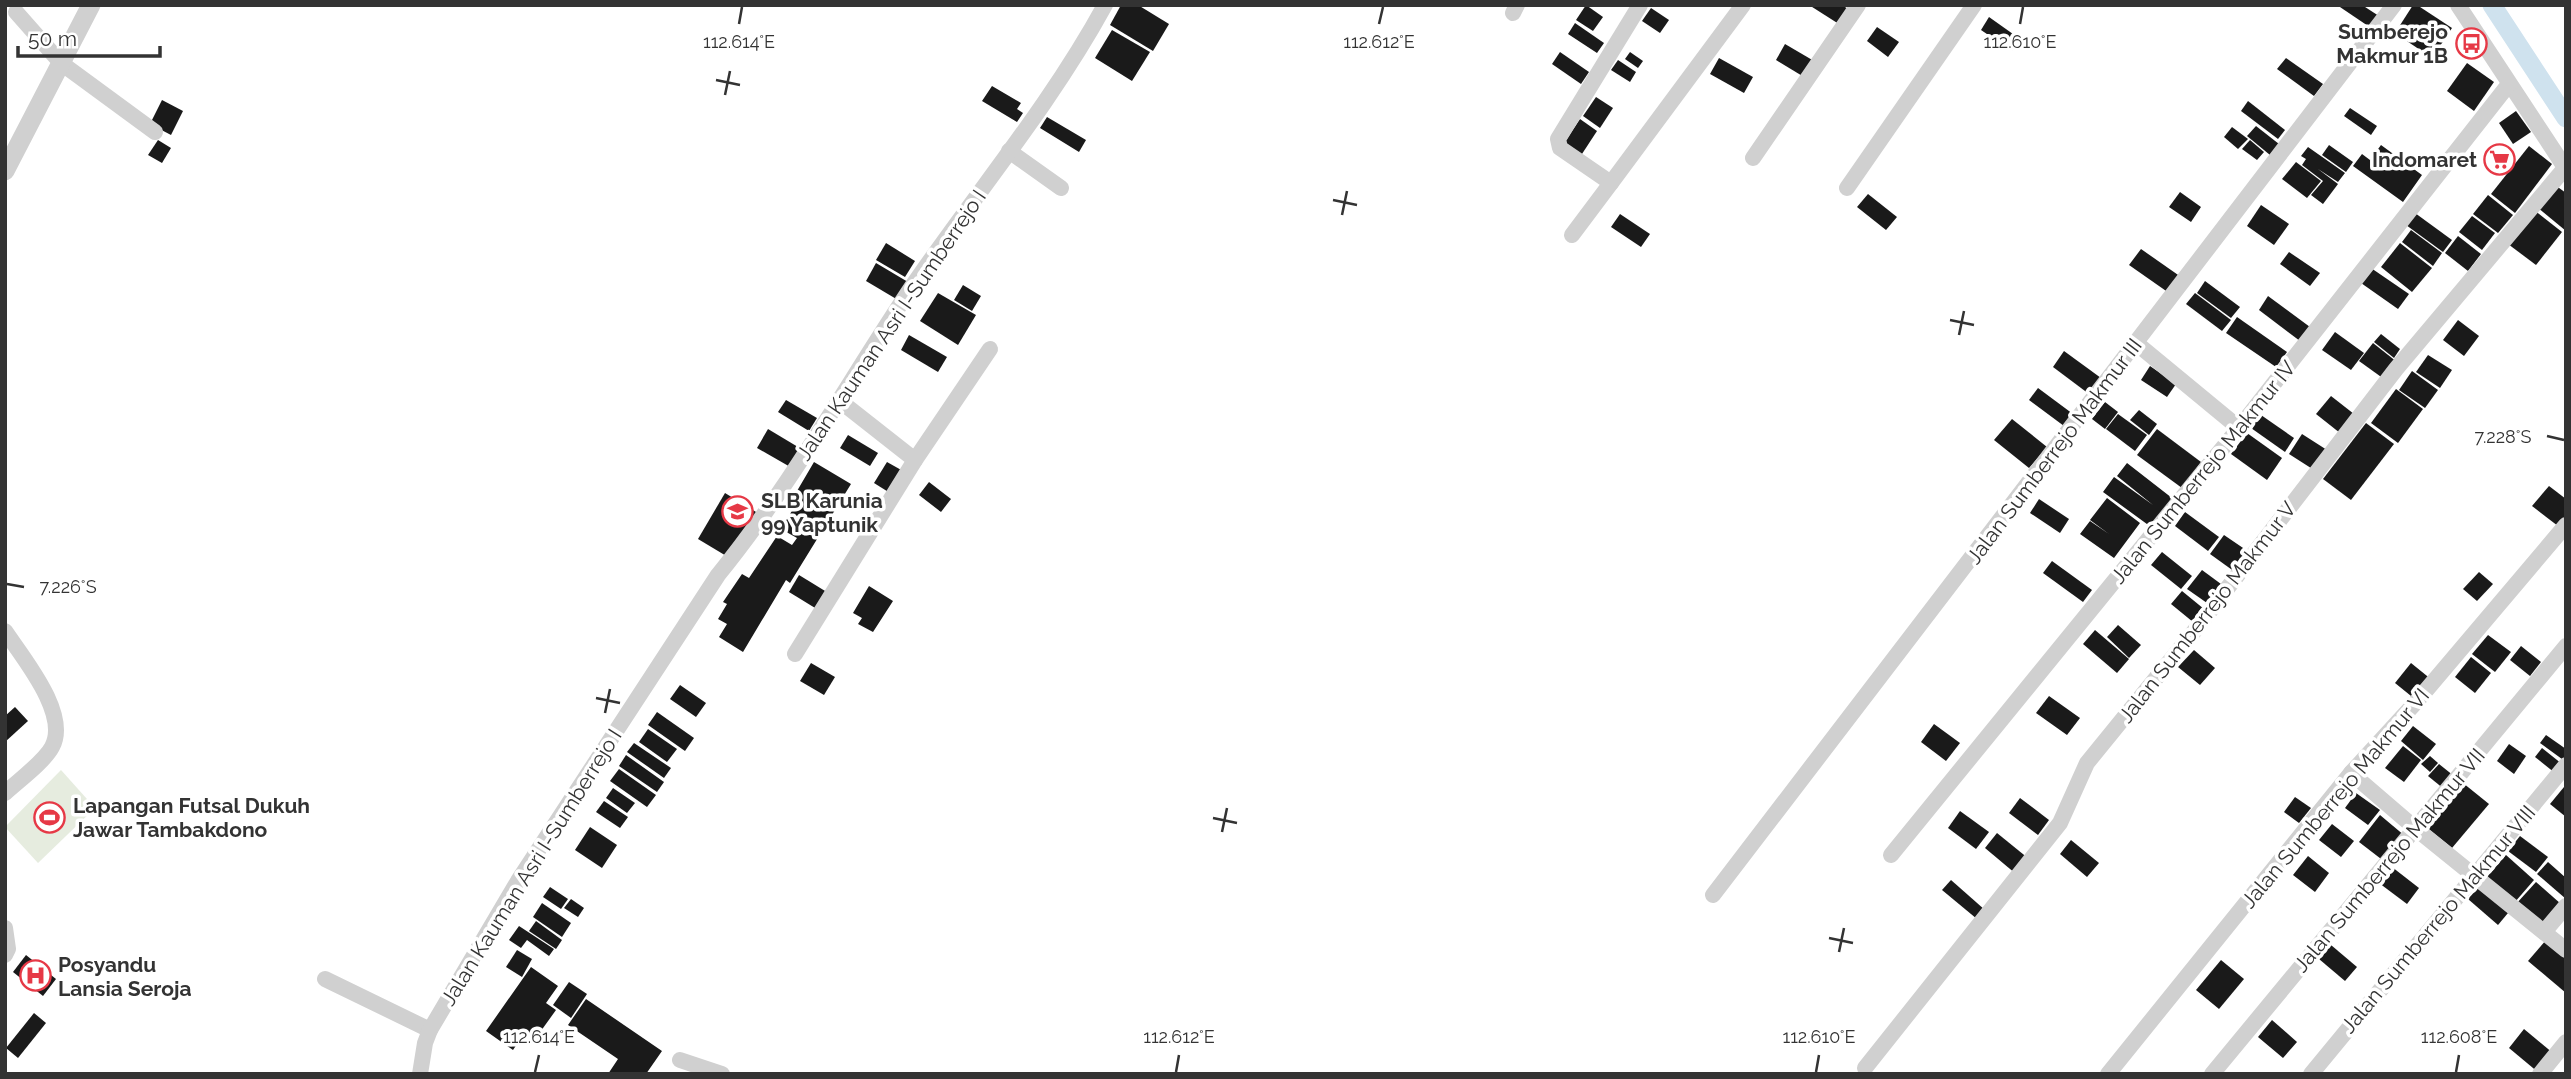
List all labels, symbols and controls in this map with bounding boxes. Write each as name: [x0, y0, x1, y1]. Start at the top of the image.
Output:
scale bar: [18, 14, 159, 58]
place label: Sumberejo Makmur 1B: [2336, 19, 2448, 68]
text: 50 m: [28, 26, 77, 51]
bus stop icon: Sumberejo Makmur 1B: [2454, 26, 2488, 60]
text: 112.614°E: [703, 31, 775, 52]
text: 112.612°E: [1343, 31, 1415, 52]
text: 112.610°E: [1983, 31, 2057, 52]
supermarket icon: Indomaret: [2483, 142, 2517, 176]
place label: Indomaret: [2372, 147, 2477, 172]
street label: Jalan Kauman Asri I-Sumberrejo I: [791, 185, 991, 465]
street label: Jalan Sumberrejo Makmur III: [1961, 333, 2147, 569]
street label: Jalan Sumberrejo Makmur IV: [2105, 355, 2301, 589]
text: 7.228°S: [2475, 426, 2532, 447]
place label: SLB Karunia 99 Yaptunik: [761, 488, 883, 537]
school or university icon: SLB Karunia 99 Yaptunik: [721, 495, 755, 529]
street label: Jalan Sumberrejo Makmur V: [2113, 496, 2301, 728]
text: 7.226°S: [39, 576, 97, 597]
street label: Jalan Sumberrejo Makmur VI: [2236, 683, 2434, 913]
street label: Jalan Kauman Asri I-Sumberrejo I: [435, 724, 627, 1010]
street label: Jalan Sumberrejo Makmur VII: [2288, 743, 2490, 977]
place label: Lapangan Futsal Dukuh Jawar Tambakdono: [73, 793, 310, 842]
sports icon: Lapangan Futsal Dukuh Jawar Tambakdono: [33, 800, 67, 834]
street label: Jalan Sumberrejo Makmur VIII: [2335, 800, 2541, 1038]
place label: Posyandu Lansia Seroja: [58, 952, 192, 1001]
hospital icon: Posyandu Lansia Seroja: [18, 959, 52, 993]
text: 112.614°E: [503, 1026, 575, 1047]
text: 112.612°E: [1143, 1026, 1215, 1047]
text: 112.610°E: [1782, 1026, 1856, 1047]
text: 112.608°E: [2421, 1026, 2497, 1047]

